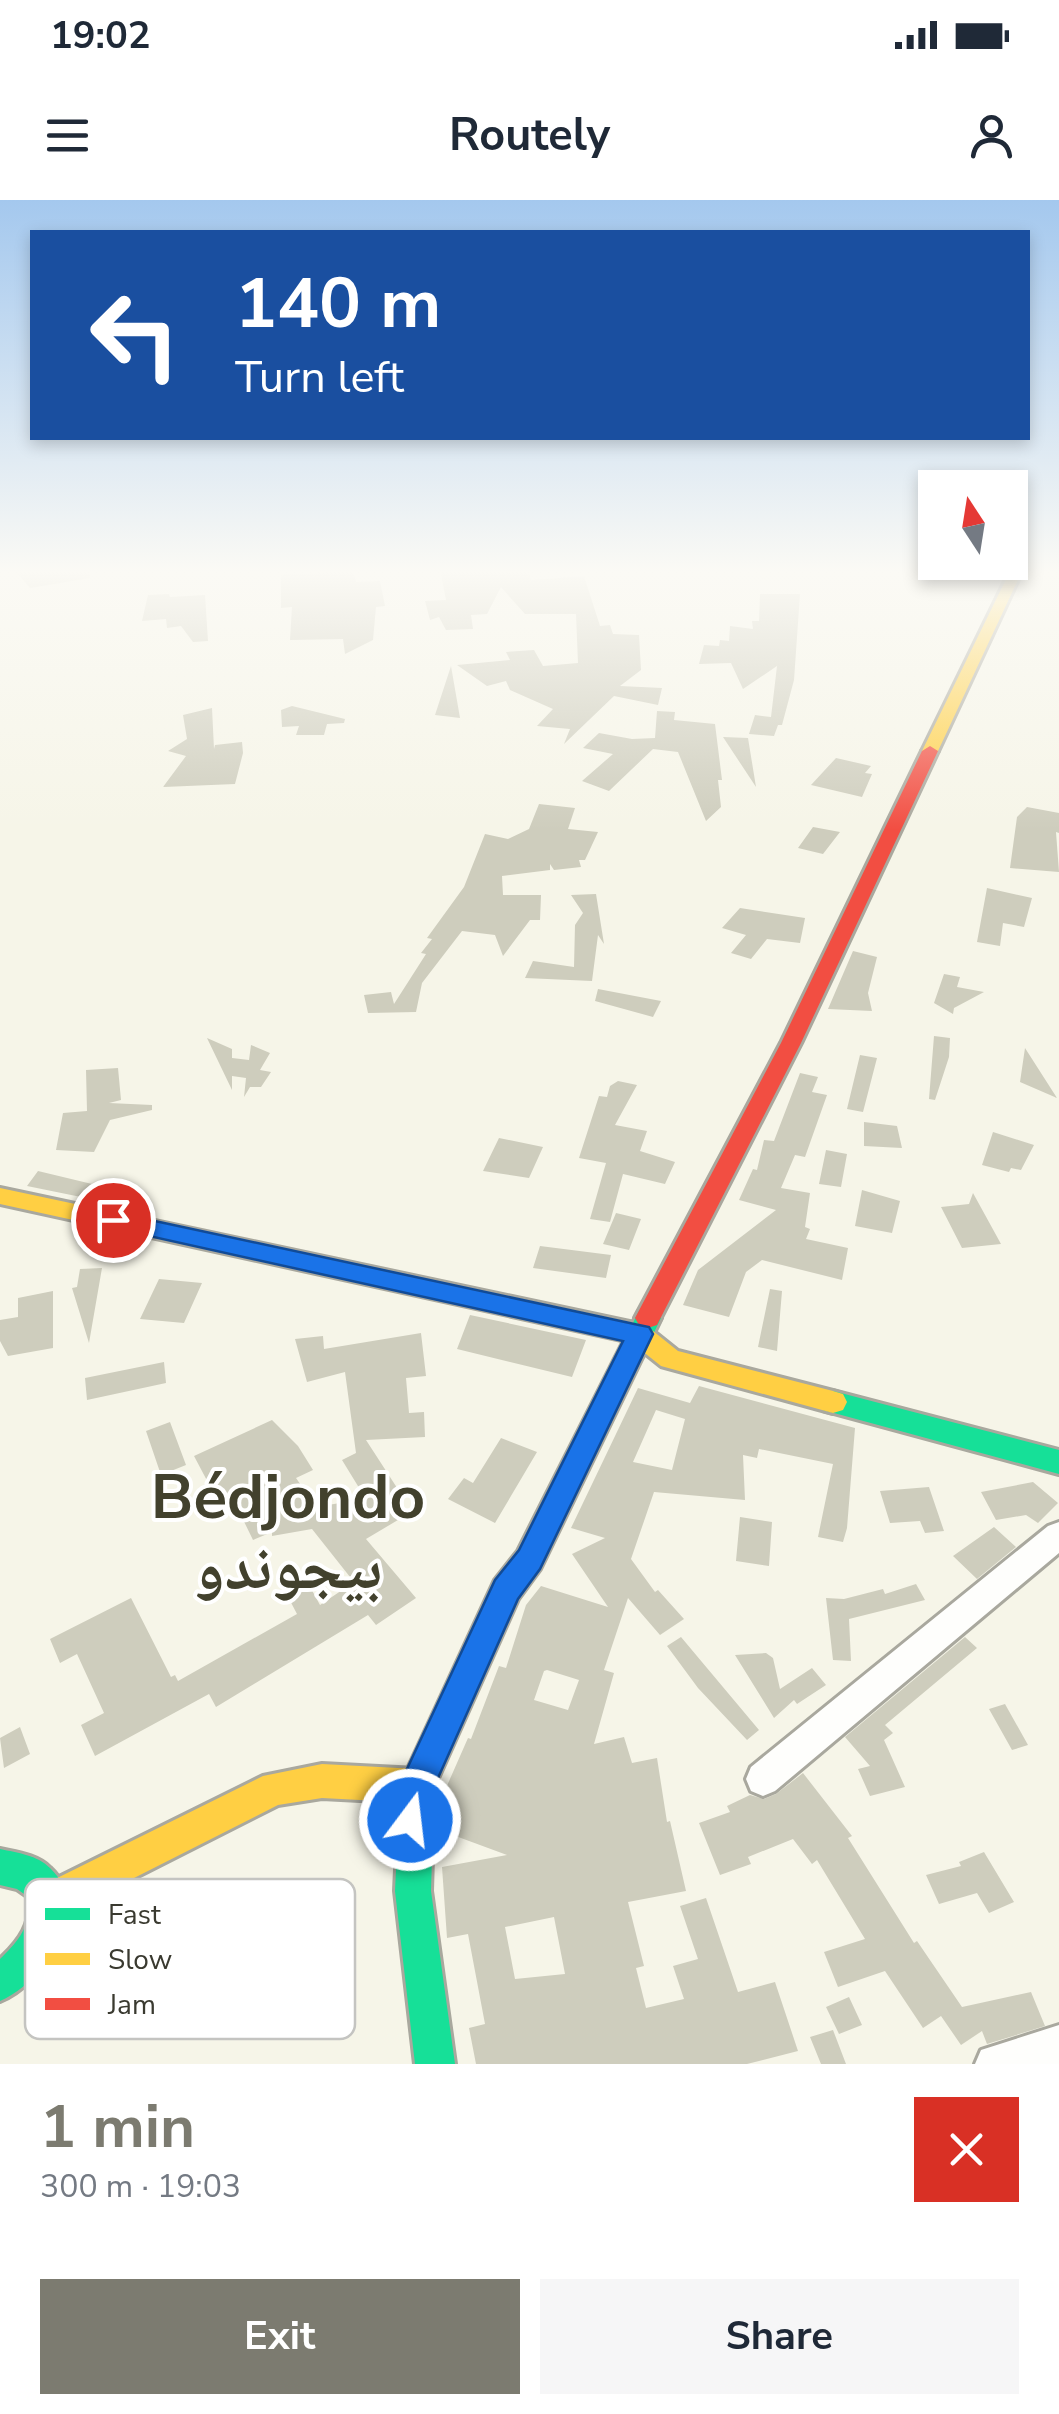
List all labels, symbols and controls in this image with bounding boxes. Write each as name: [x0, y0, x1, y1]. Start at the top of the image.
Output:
text: 19:02: [50, 10, 151, 61]
text: Routely: [449, 105, 610, 166]
icon: menu: [40, 108, 95, 163]
icon: person: [964, 108, 1019, 163]
text: 140 m: [235, 256, 441, 352]
icon: left: [70, 270, 200, 400]
text: Turn left: [235, 347, 404, 408]
north arrow: [918, 470, 1028, 580]
map controls: [918, 470, 1028, 580]
pin: [71, 1178, 156, 1263]
icon: arrive: [86, 1193, 141, 1248]
district label: Bédjondo بيجوندو: [151, 1455, 425, 1611]
position arrow: [358, 1768, 462, 1872]
legend: [25, 1879, 355, 2039]
text: Fast: [108, 1896, 161, 1934]
text: Slow: [108, 1941, 172, 1979]
text: Jam: [107, 1986, 156, 2024]
text: 1 min: [40, 2086, 195, 2168]
button: close: [914, 2097, 1019, 2202]
text: 300 m · 19:03: [40, 2165, 241, 2208]
button: Exit: [40, 2279, 520, 2394]
button: Share: [540, 2279, 1019, 2394]

